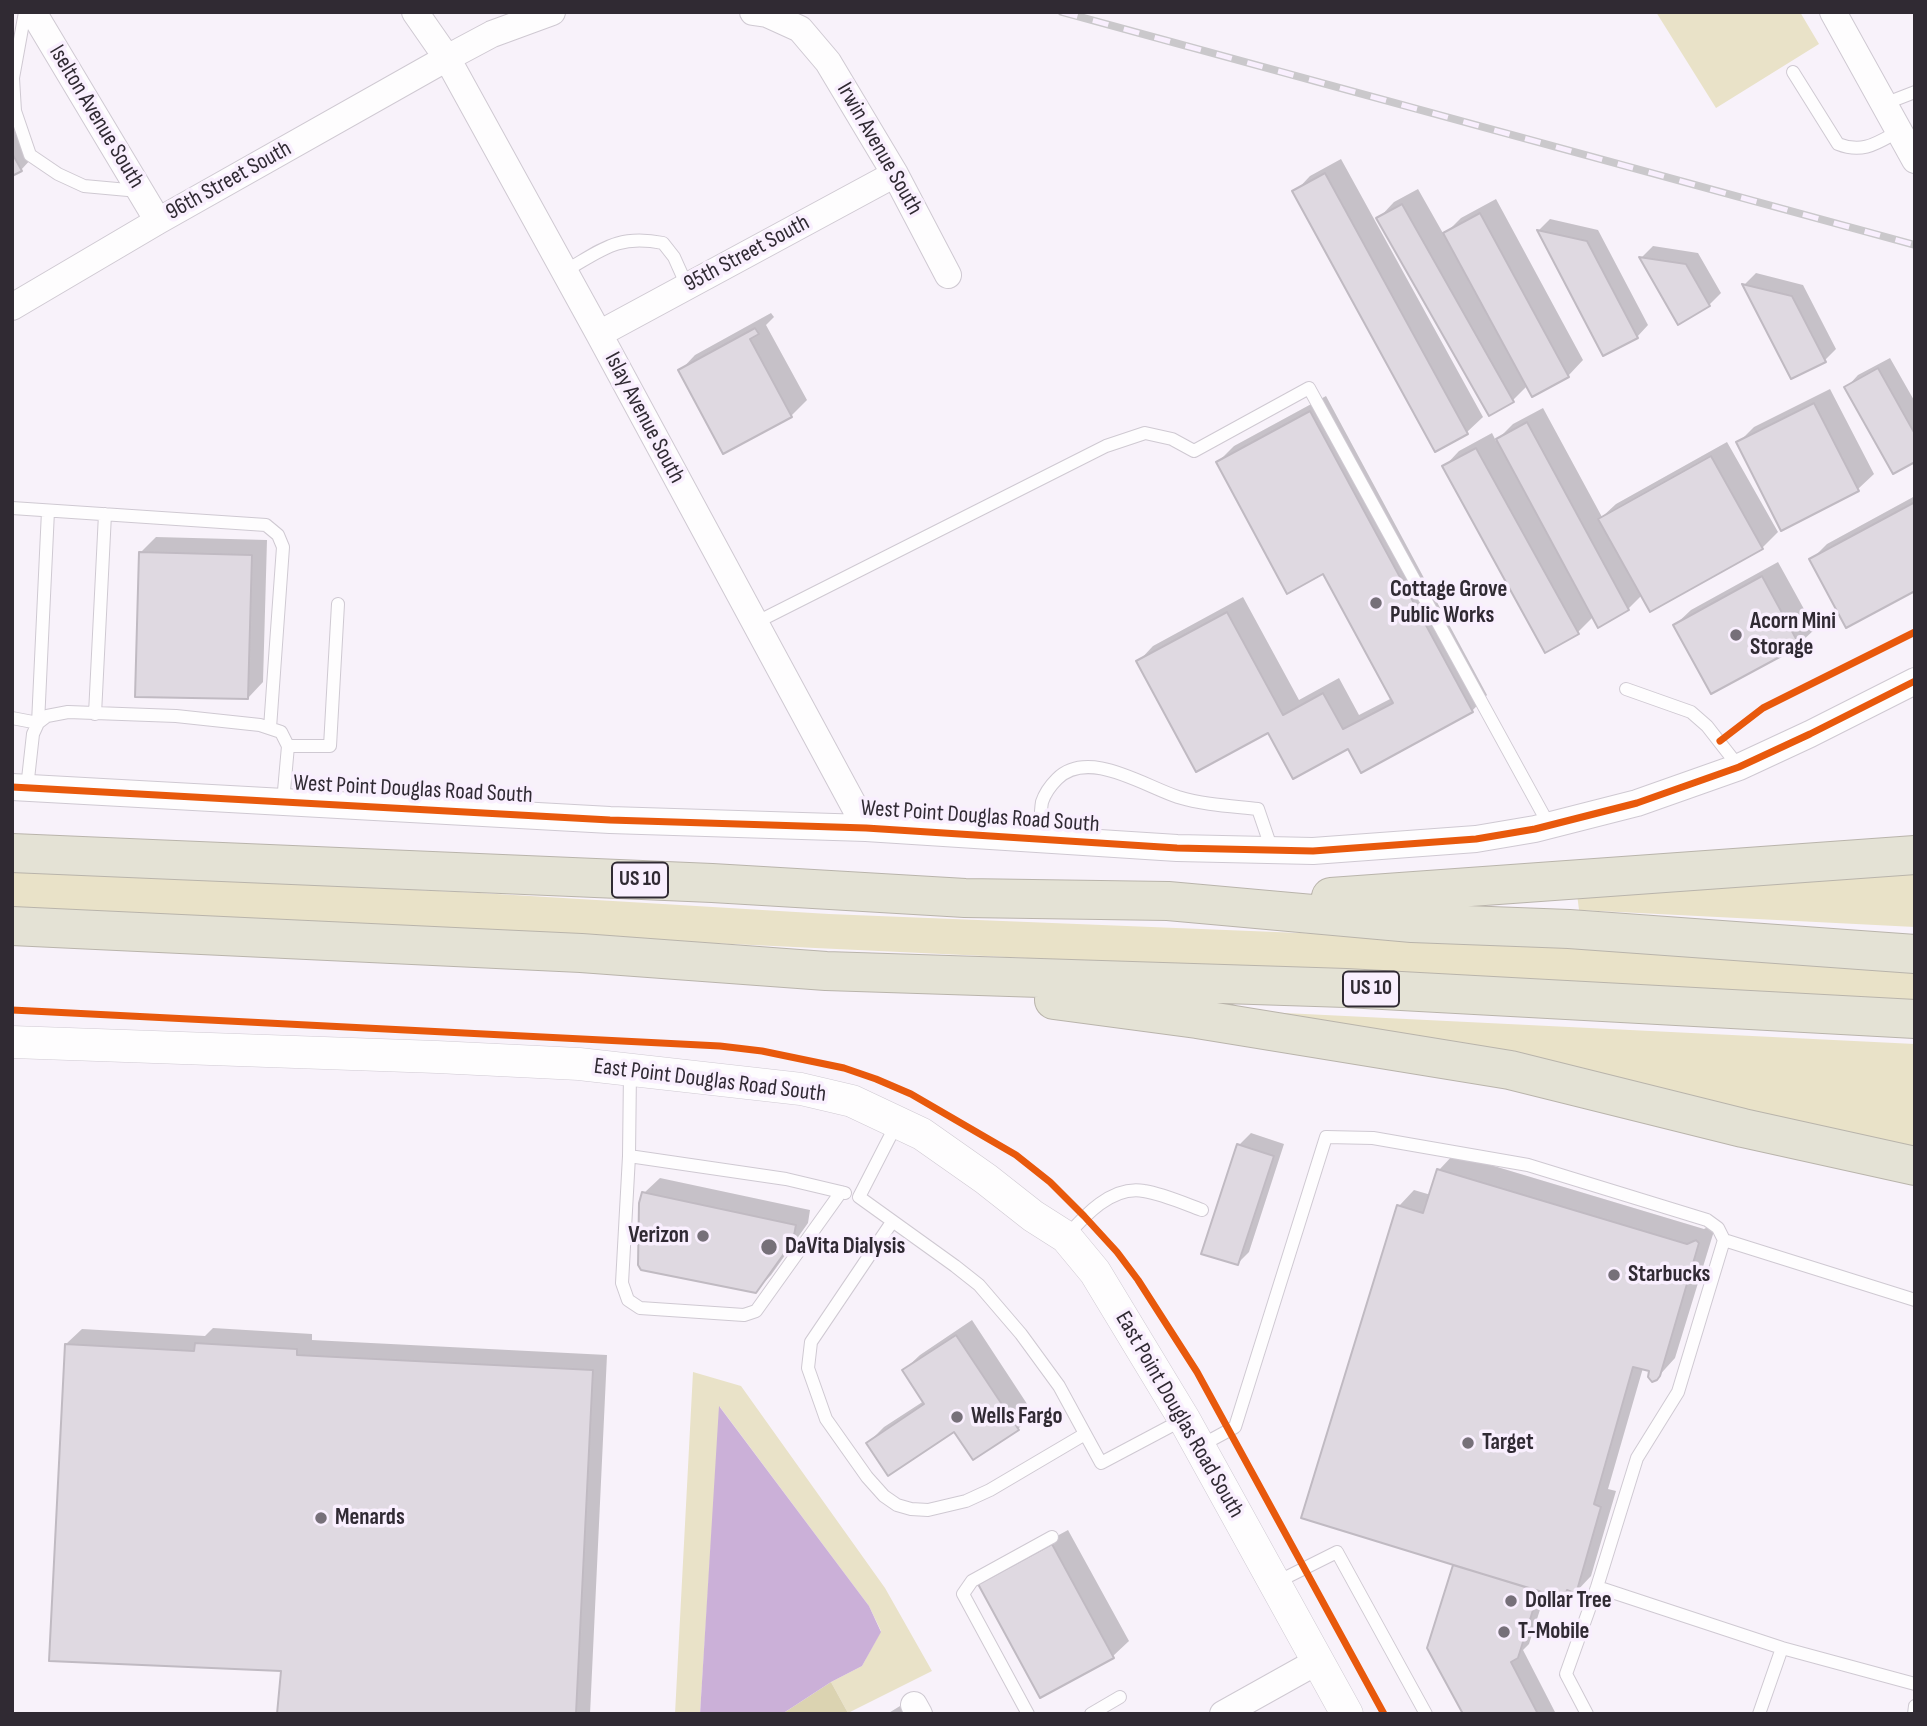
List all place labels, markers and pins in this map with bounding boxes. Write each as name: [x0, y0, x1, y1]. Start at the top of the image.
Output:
place label: Cottage Grove Public Works: [1390, 576, 1507, 630]
marker: Cottage Grove Public Works: [1368, 595, 1384, 611]
place label: Acorn Mini Storage: [1750, 608, 1836, 662]
marker: Acorn Mini Storage: [1728, 627, 1744, 643]
place label: Verizon: [628, 1222, 689, 1250]
marker: Verizon: [695, 1228, 711, 1244]
place label: DaVita Dialysis: [785, 1233, 905, 1261]
marker: DaVita Dialysis: [759, 1237, 779, 1257]
place label: Starbucks: [1628, 1261, 1710, 1289]
marker: Starbucks: [1606, 1267, 1622, 1283]
place label: Wells Fargo: [971, 1403, 1063, 1431]
marker: Wells Fargo: [949, 1409, 965, 1425]
place label: Target: [1482, 1429, 1534, 1457]
marker: Target: [1460, 1435, 1476, 1451]
place label: Menards: [335, 1504, 405, 1532]
marker: Menards: [313, 1510, 329, 1526]
place label: Dollar Tree: [1525, 1587, 1612, 1615]
marker: Dollar Tree: [1503, 1593, 1519, 1609]
place label: T-Mobile: [1518, 1618, 1589, 1646]
marker: T-Mobile: [1496, 1624, 1512, 1640]

